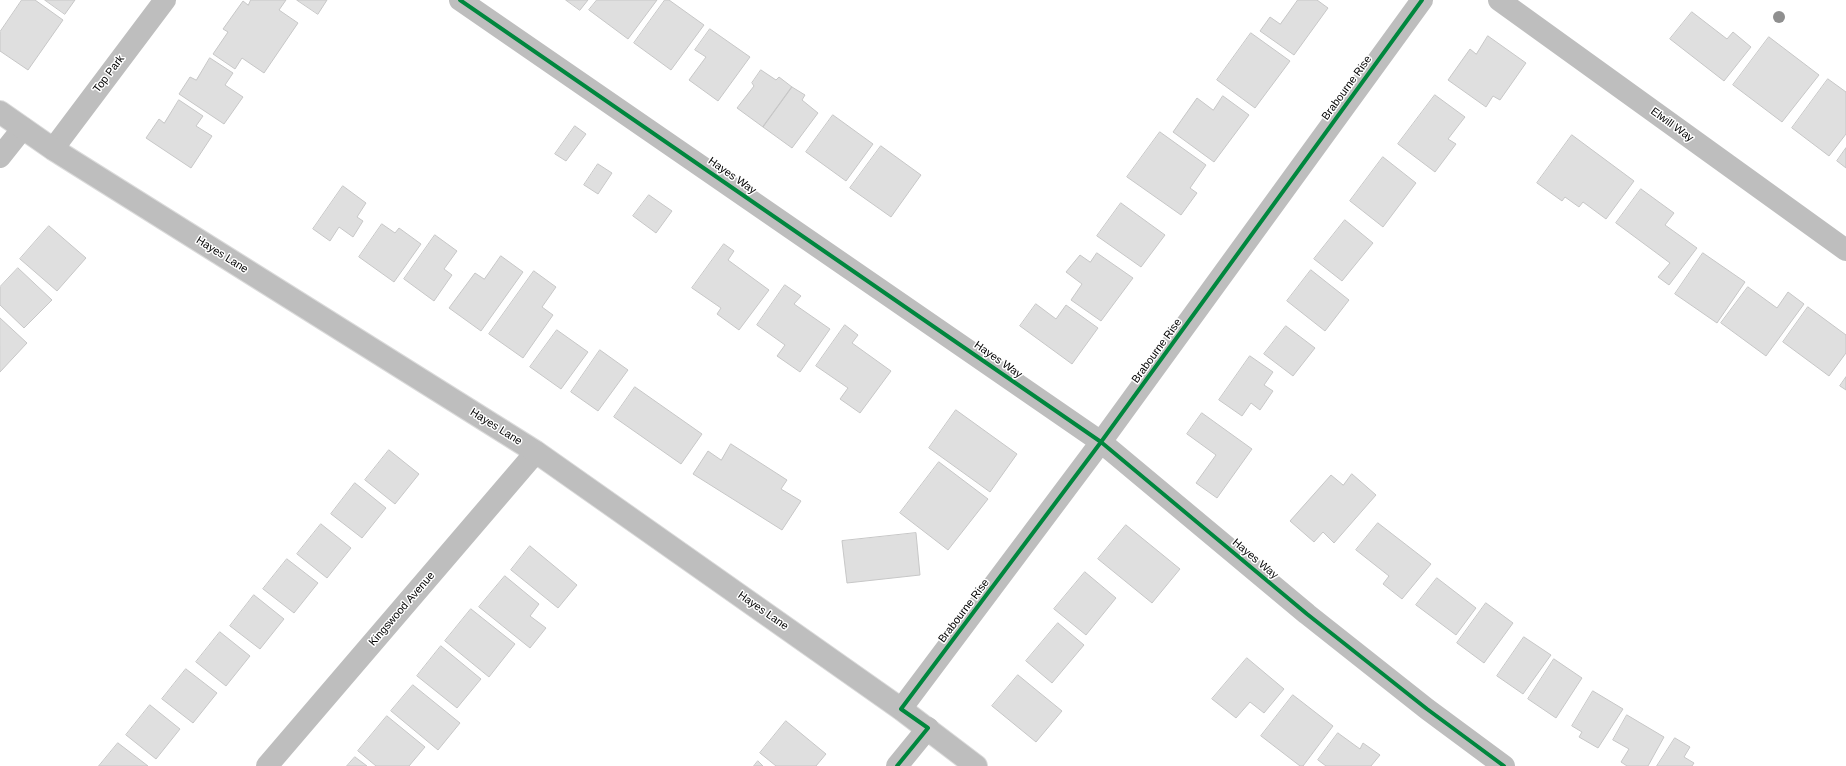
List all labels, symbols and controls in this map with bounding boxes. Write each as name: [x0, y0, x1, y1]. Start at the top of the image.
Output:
street label: Top Park: [91, 53, 127, 95]
street label: Brabourne Rise: [1319, 53, 1375, 123]
street label: Elwill Way: [1648, 105, 1696, 145]
street label: Hayes Way: [705, 155, 759, 197]
street label: Hayes Lane: [194, 234, 250, 276]
street label: Brabourne Rise: [1129, 316, 1185, 386]
street label: Hayes Way: [971, 339, 1025, 381]
street label: Hayes Lane: [468, 406, 524, 448]
street label: Hayes Way: [1229, 536, 1281, 582]
street label: Kingswood Avenue: [366, 569, 438, 649]
street label: Brabourne Rise: [936, 577, 992, 645]
street label: Hayes Lane: [735, 589, 791, 633]

